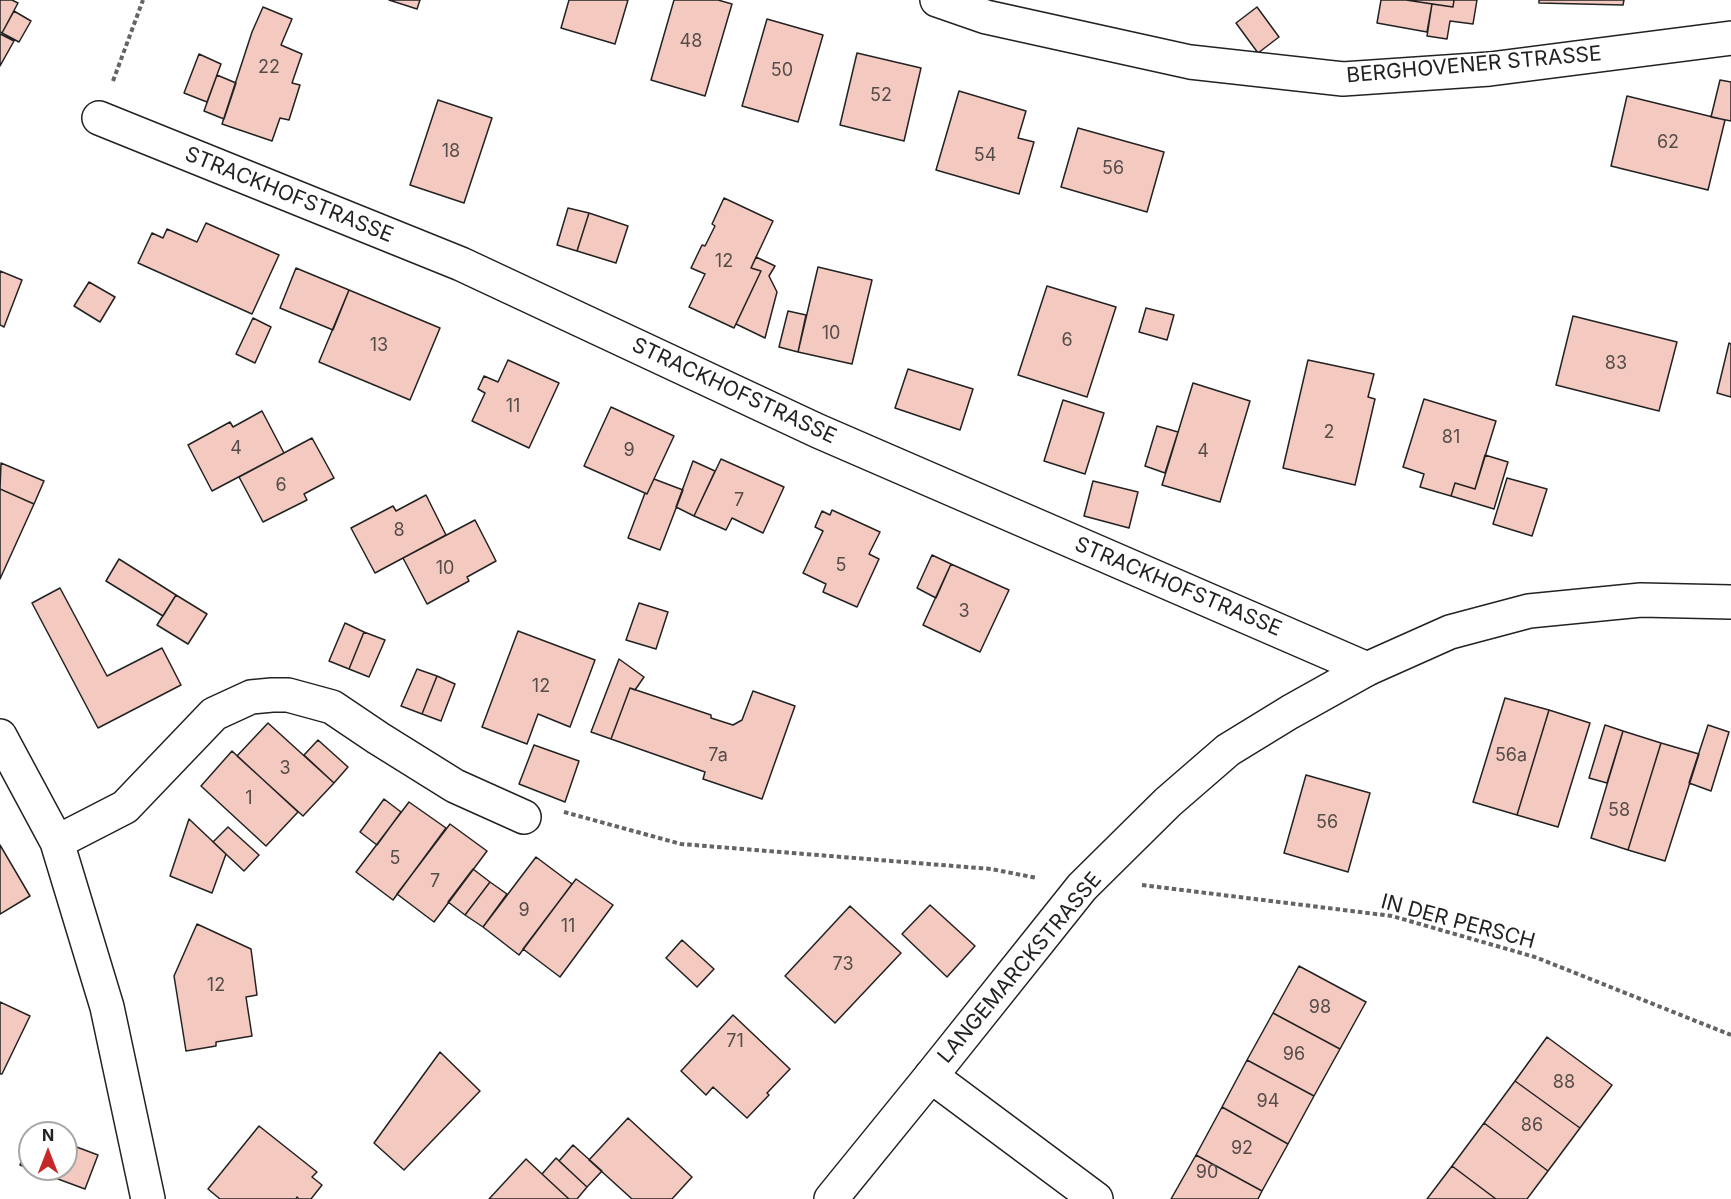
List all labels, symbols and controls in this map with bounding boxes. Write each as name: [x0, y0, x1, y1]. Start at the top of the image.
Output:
house number: 48: [680, 31, 702, 53]
street label: BERGHOVENER STRASSE: [1345, 41, 1603, 89]
house number: 22: [258, 57, 280, 79]
house number: 50: [771, 60, 793, 82]
house number: 52: [870, 85, 892, 107]
house number: 62: [1657, 132, 1679, 154]
house number: 18: [442, 141, 460, 163]
street label: STRACKHOFSTRASSE: [181, 142, 397, 248]
house number: 54: [974, 145, 996, 167]
house number: 56: [1102, 158, 1124, 180]
house number: 12: [715, 251, 733, 273]
house number: 10: [822, 323, 840, 345]
house number: 6: [1061, 330, 1073, 352]
street label: STRACKHOFSTRASSE: [628, 333, 840, 449]
house number: 13: [370, 335, 388, 357]
house number: 83: [1605, 353, 1627, 375]
house number: 11: [506, 396, 520, 418]
house number: 2: [1324, 422, 1334, 444]
house number: 81: [1442, 427, 1460, 449]
house number: 4: [230, 438, 242, 460]
house number: 9: [623, 440, 635, 462]
house number: 4: [1197, 441, 1209, 463]
house number: 6: [275, 475, 287, 497]
house number: 7: [734, 490, 744, 512]
house number: 8: [393, 520, 405, 542]
street label: STRACKHOFSTRASSE: [1071, 532, 1285, 642]
house number: 5: [836, 555, 846, 577]
house number: 10: [436, 558, 454, 580]
house number: 3: [958, 601, 970, 623]
house number: 12: [532, 676, 550, 698]
house number: 7a: [708, 745, 728, 767]
house number: 56a: [1495, 745, 1527, 767]
house number: 3: [279, 758, 291, 780]
house number: 1: [245, 788, 253, 810]
house number: 58: [1608, 800, 1630, 822]
house number: 56: [1316, 812, 1338, 834]
house number: 5: [390, 848, 400, 870]
street label: LANGEMARCKSTRASSE: [933, 867, 1107, 1069]
house number: 7: [430, 871, 440, 893]
street label: IN DER PERSCH: [1378, 889, 1538, 955]
house number: 9: [518, 900, 530, 922]
house number: 11: [561, 916, 575, 938]
house number: 73: [832, 954, 854, 976]
house number: 12: [207, 975, 225, 997]
house number: 98: [1309, 997, 1331, 1019]
house number: 71: [726, 1031, 744, 1053]
house number: 96: [1283, 1044, 1305, 1066]
house number: 88: [1553, 1072, 1575, 1094]
house number: 94: [1257, 1091, 1279, 1113]
house number: 86: [1521, 1115, 1543, 1137]
north arrow: [18, 1121, 78, 1181]
text: N: [42, 1125, 54, 1145]
house number: 92: [1231, 1138, 1253, 1160]
house number: 90: [1196, 1162, 1218, 1184]

